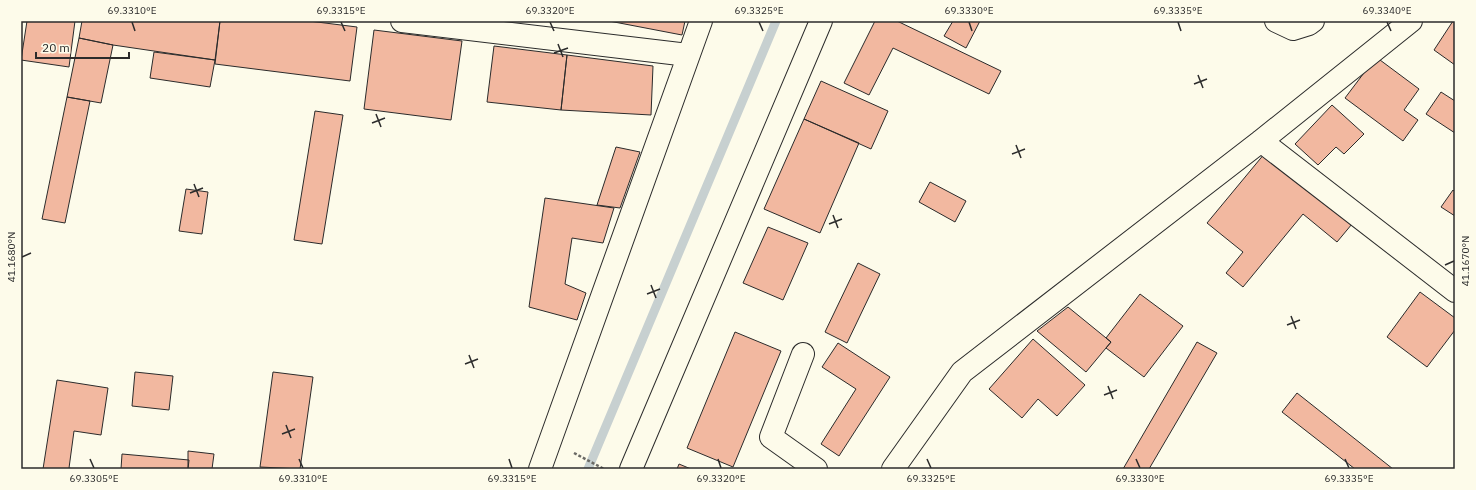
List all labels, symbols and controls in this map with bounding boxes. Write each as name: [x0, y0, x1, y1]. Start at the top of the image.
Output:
text: 69.3310°E: [107, 4, 157, 17]
text: 69.3315°E: [316, 4, 366, 17]
text: 69.3320°E: [525, 4, 575, 17]
text: 69.3325°E: [734, 4, 784, 17]
text: 69.3330°E: [944, 4, 994, 17]
text: 69.3335°E: [1153, 4, 1203, 17]
text: 69.3340°E: [1362, 4, 1412, 17]
scale bar: [36, 34, 129, 60]
text: 20 m: [42, 40, 70, 55]
text: 41.1680°N: [5, 232, 18, 282]
text: 41.1670°N: [1459, 236, 1472, 286]
text: 69.3305°E: [69, 472, 119, 485]
text: 69.3310°E: [278, 472, 328, 485]
text: 69.3315°E: [487, 472, 537, 485]
text: 69.3320°E: [696, 472, 746, 485]
text: 69.3325°E: [906, 472, 956, 485]
text: 69.3330°E: [1115, 472, 1165, 485]
text: 69.3335°E: [1324, 472, 1374, 485]

